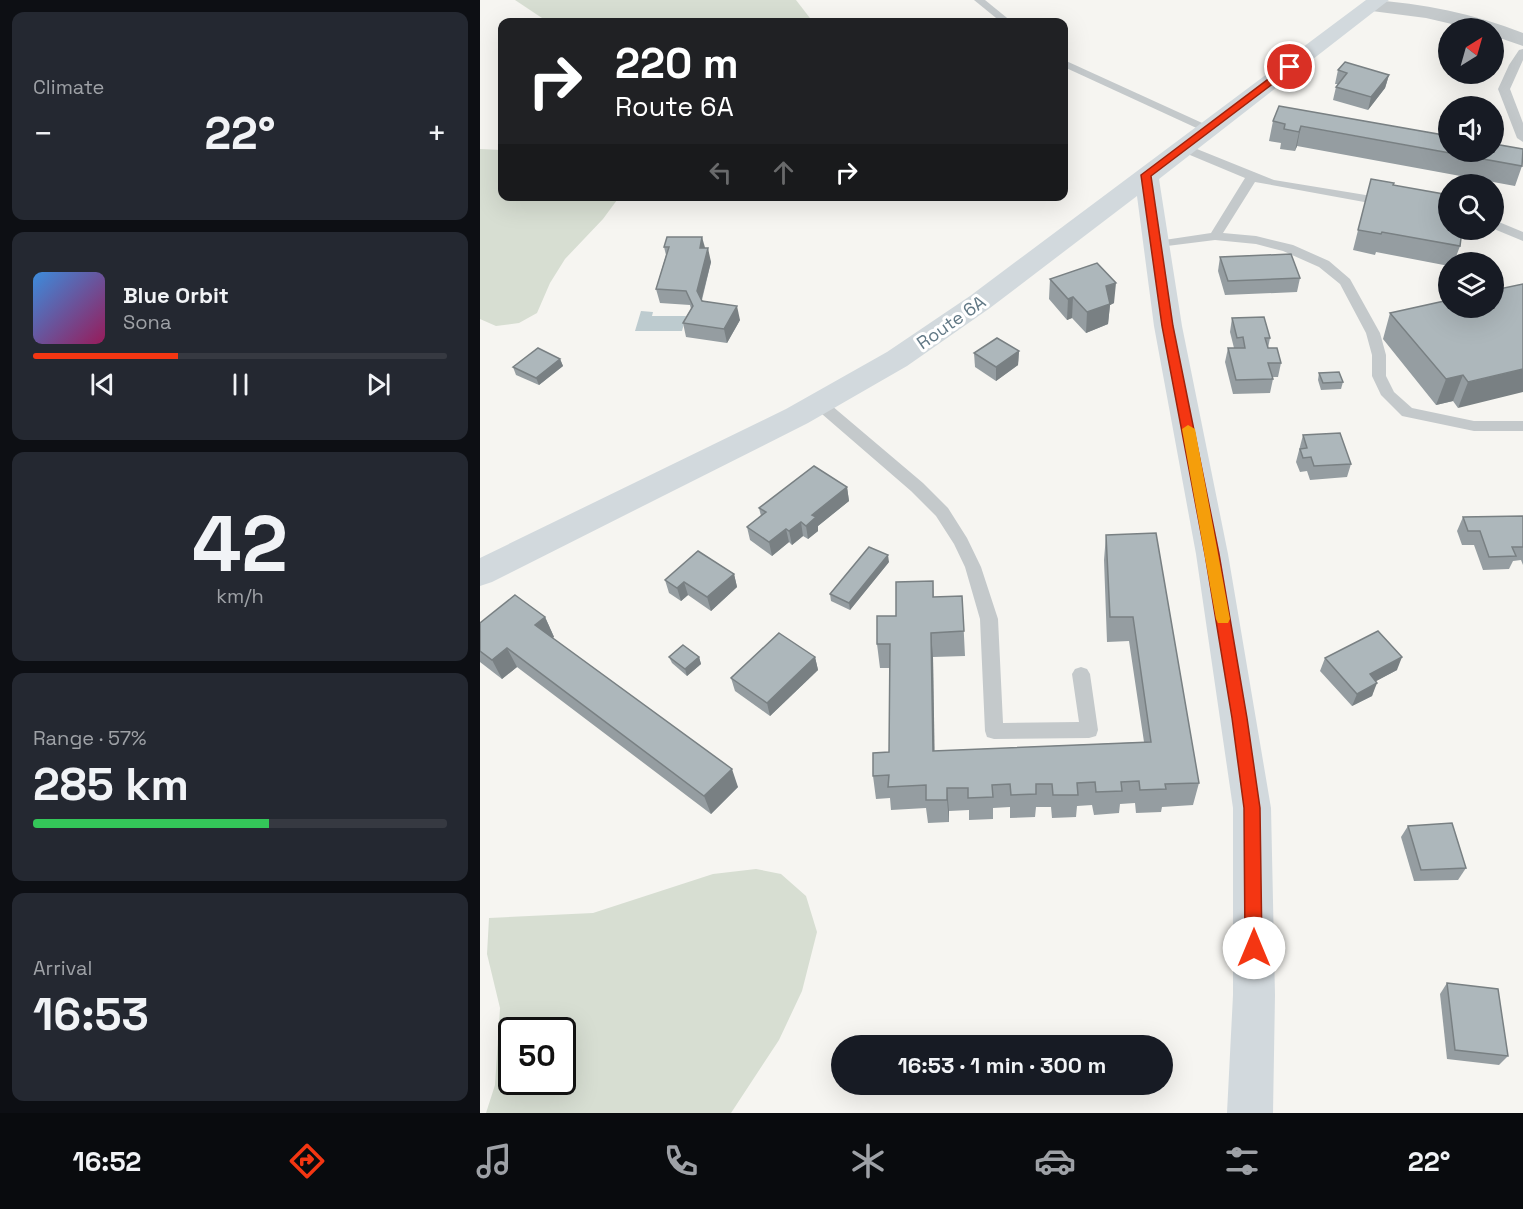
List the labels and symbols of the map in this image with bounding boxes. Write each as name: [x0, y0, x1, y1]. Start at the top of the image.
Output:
north arrow: [1438, 18, 1504, 84]
pin: [1264, 41, 1315, 92]
street label: Route 6A: [912, 290, 990, 354]
position arrow: [1222, 916, 1286, 980]
speed limit sign: 50: [498, 1017, 576, 1095]

